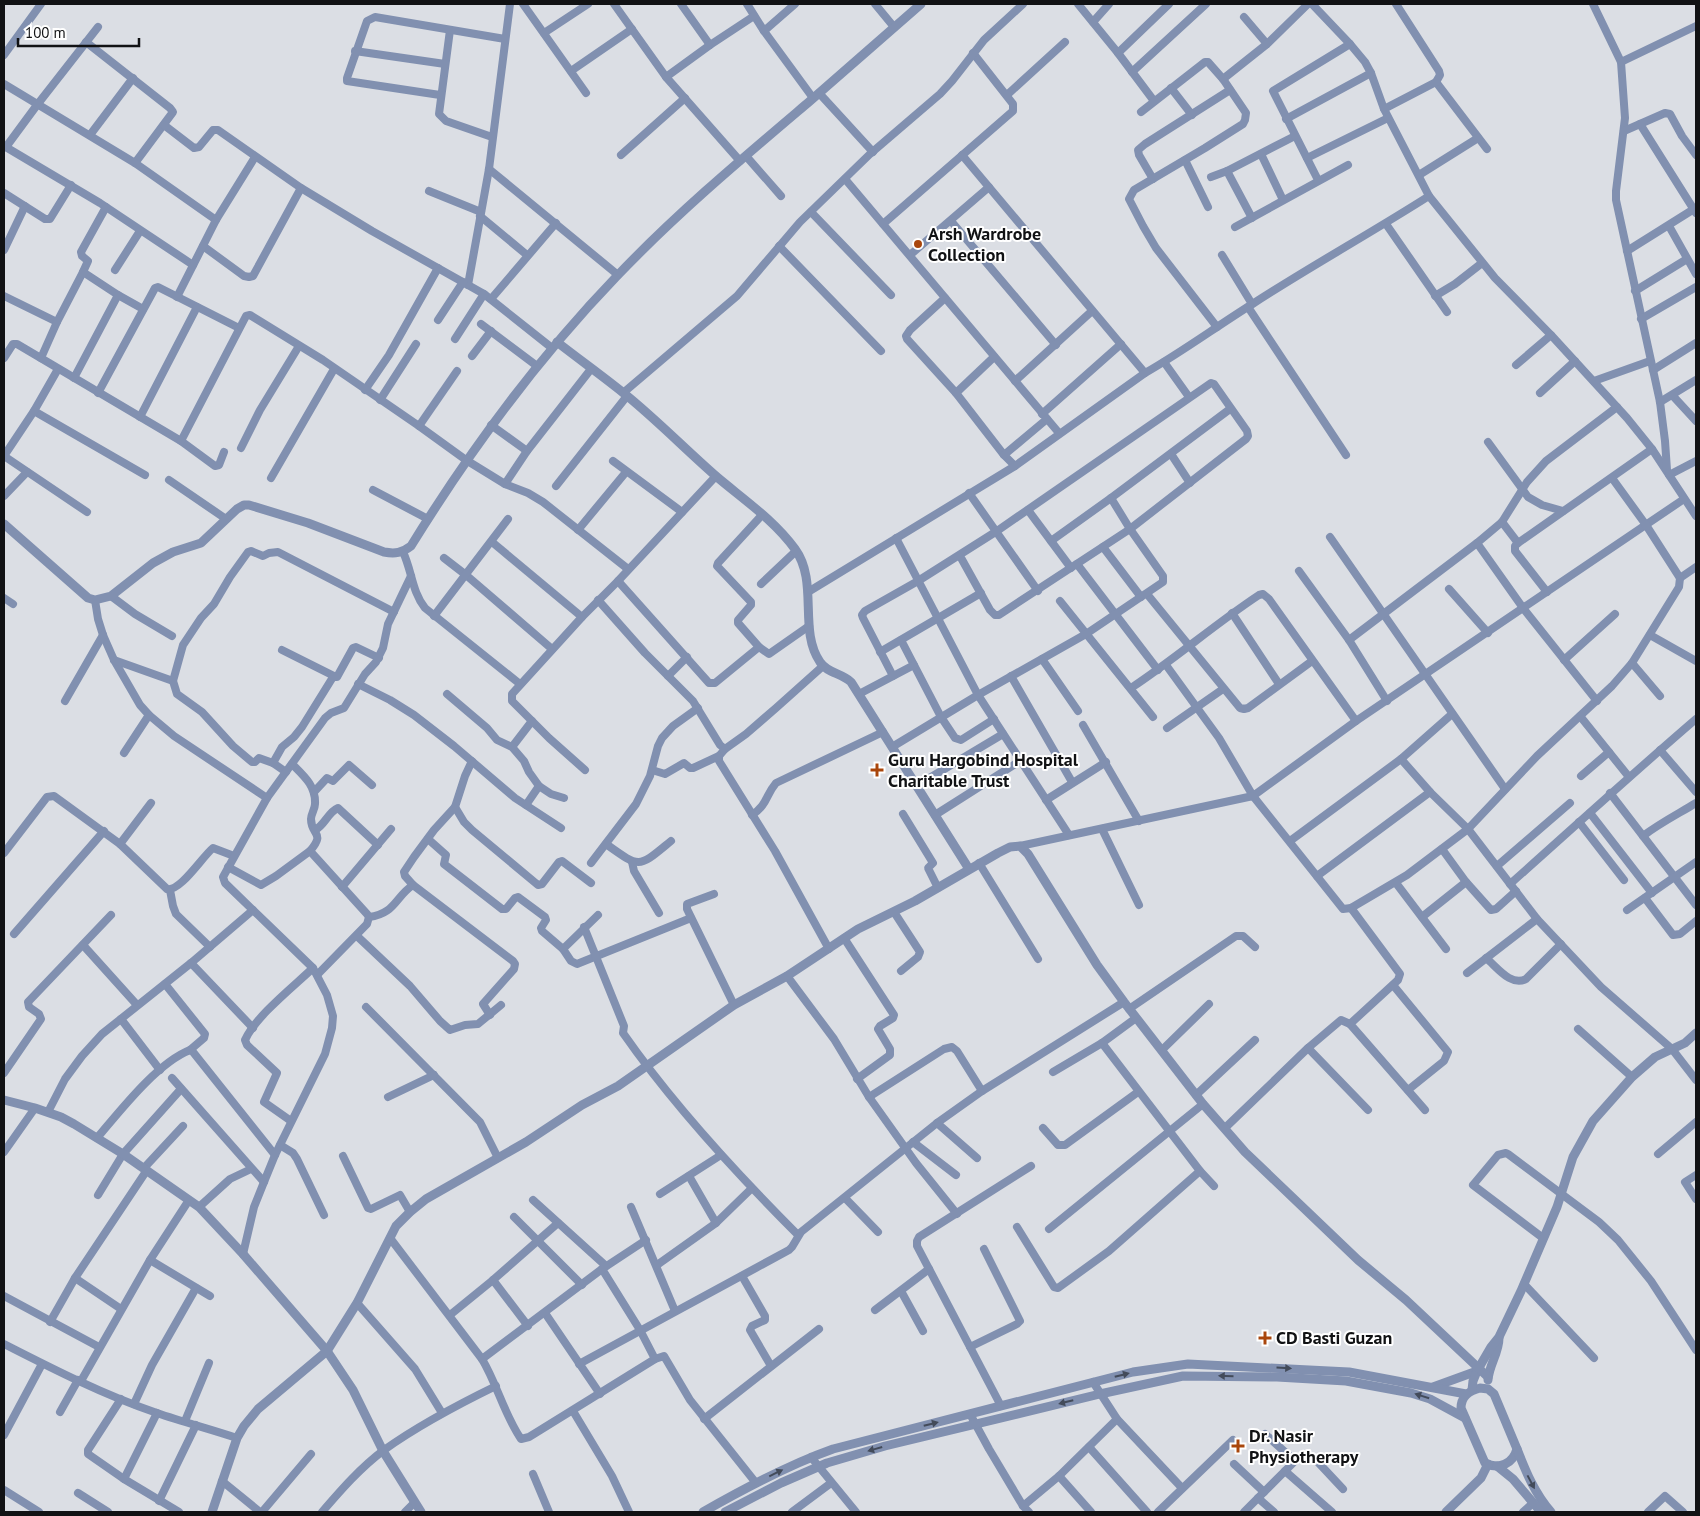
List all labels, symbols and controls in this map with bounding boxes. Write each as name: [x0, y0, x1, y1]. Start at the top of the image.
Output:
scale bar: [18, 15, 139, 47]
text: 100 m: [25, 23, 66, 42]
place label: Arsh Wardrobe Collection: [928, 222, 1041, 266]
marker: Arsh Wardrobe Collection: [912, 238, 924, 250]
place label: Guru Hargobind Hospital Charitable Trust: [888, 748, 1079, 792]
marker: Guru Hargobind Hospital Charitable Trust: [870, 763, 884, 777]
place label: CD Basti Guzan: [1276, 1326, 1392, 1349]
marker: CD Basti Guzan: [1258, 1331, 1272, 1345]
one-way arrow: [1276, 1364, 1292, 1372]
one-way arrow: [1115, 1370, 1130, 1378]
one-way arrow: [1218, 1371, 1234, 1379]
one-way arrow: [1414, 1392, 1429, 1400]
one-way arrow: [1059, 1398, 1074, 1406]
one-way arrow: [923, 1419, 938, 1427]
place label: Dr. Nasir Physiotherapy: [1249, 1424, 1359, 1468]
marker: Dr. Nasir Physiotherapy: [1231, 1439, 1245, 1453]
one-way arrow: [867, 1446, 882, 1454]
one-way arrow: [769, 1469, 784, 1477]
one-way arrow: [1527, 1476, 1536, 1489]

